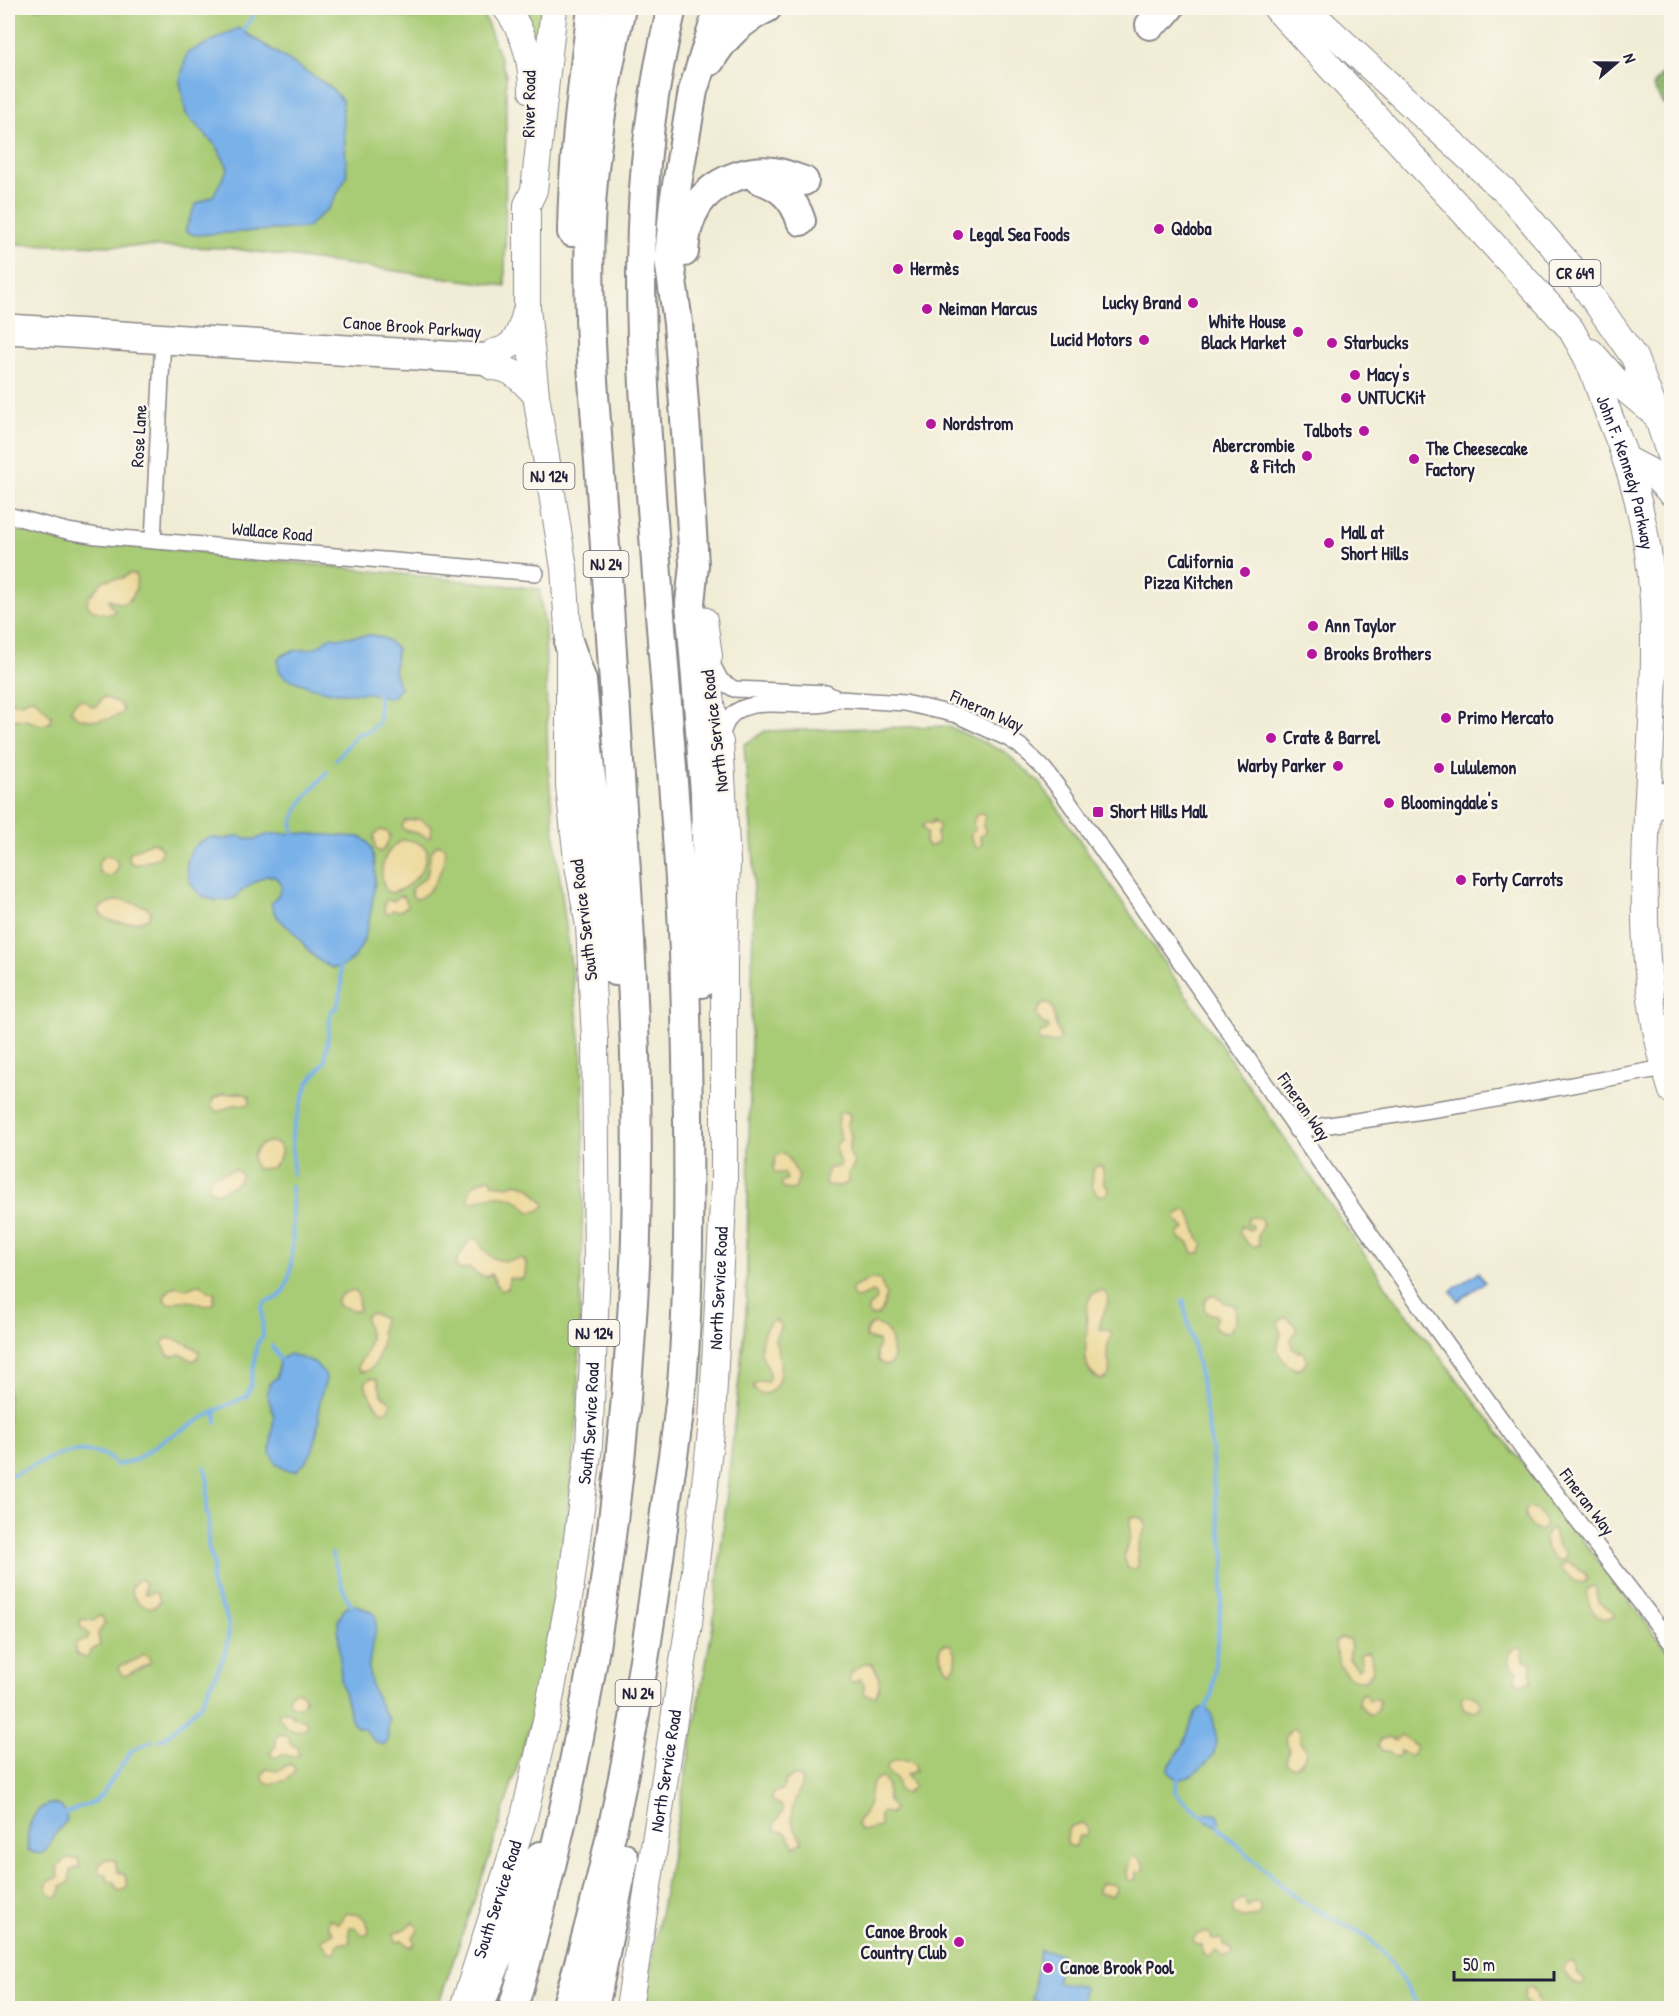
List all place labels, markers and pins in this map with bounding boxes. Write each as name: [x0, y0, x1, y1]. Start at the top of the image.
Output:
place label: Qdoba: [1171, 216, 1212, 241]
place label: Legal Sea Foods: [970, 222, 1070, 248]
marker: Qdoba: [1152, 222, 1166, 236]
marker: Legal Sea Foods: [951, 228, 965, 242]
place label: Hermès: [910, 256, 959, 281]
marker: Hermès: [891, 262, 905, 276]
place label: Lucky Brand: [1103, 290, 1181, 316]
place label: Neiman Marcus: [939, 296, 1037, 321]
marker: Lucky Brand: [1186, 296, 1200, 310]
marker: Neiman Marcus: [920, 302, 934, 316]
place label: White House Black Market: [1201, 309, 1287, 355]
marker: White House Black Market: [1291, 325, 1305, 339]
place label: Lucid Motors: [1051, 327, 1132, 352]
place label: Starbucks: [1344, 330, 1409, 355]
marker: Lucid Motors: [1137, 333, 1151, 347]
marker: Starbucks: [1325, 336, 1339, 350]
place label: Macy's: [1367, 362, 1409, 388]
marker: Macy's: [1348, 368, 1362, 382]
place label: UNTUCKit: [1358, 385, 1426, 410]
marker: UNTUCKit: [1339, 391, 1353, 405]
place label: Nordstrom: [943, 411, 1013, 436]
marker: Nordstrom: [924, 417, 938, 431]
place label: Talbots: [1303, 418, 1352, 443]
marker: Talbots: [1357, 424, 1371, 438]
place label: Abercrombie & Fitch: [1213, 433, 1296, 479]
place label: The Cheesecake Factory: [1425, 436, 1529, 483]
marker: Abercrombie & Fitch: [1300, 449, 1314, 463]
marker: The Cheesecake Factory: [1407, 452, 1421, 466]
place label: Mall at Short Hills: [1341, 520, 1409, 566]
marker: Mall at Short Hills: [1322, 536, 1336, 550]
place label: California Pizza Kitchen: [1144, 549, 1234, 595]
marker: California Pizza Kitchen: [1238, 565, 1252, 579]
place label: Ann Taylor: [1325, 613, 1396, 639]
marker: Ann Taylor: [1306, 619, 1320, 633]
place label: Brooks Brothers: [1324, 641, 1431, 666]
marker: Brooks Brothers: [1305, 647, 1319, 661]
place label: Primo Mercato: [1458, 705, 1554, 730]
marker: Primo Mercato: [1439, 711, 1453, 725]
place label: Crate & Barrel: [1283, 725, 1381, 750]
marker: Crate & Barrel: [1264, 731, 1278, 745]
place label: Warby Parker: [1238, 753, 1326, 779]
place label: Lululemon: [1451, 755, 1516, 780]
marker: Warby Parker: [1331, 759, 1345, 773]
marker: Lululemon: [1432, 761, 1446, 775]
place label: Bloomingdale's: [1401, 790, 1498, 816]
marker: Bloomingdale's: [1382, 796, 1396, 810]
place label: Short Hills Mall: [1110, 799, 1208, 824]
marker: Short Hills Mall: [1091, 805, 1105, 819]
place label: Forty Carrots: [1472, 867, 1563, 893]
marker: Forty Carrots: [1454, 873, 1468, 887]
place label: Canoe Brook Country Club: [860, 1919, 948, 1966]
marker: Canoe Brook Country Club: [952, 1935, 966, 1949]
place label: Canoe Brook Pool: [1060, 1955, 1175, 1980]
marker: Canoe Brook Pool: [1041, 1961, 1055, 1975]

